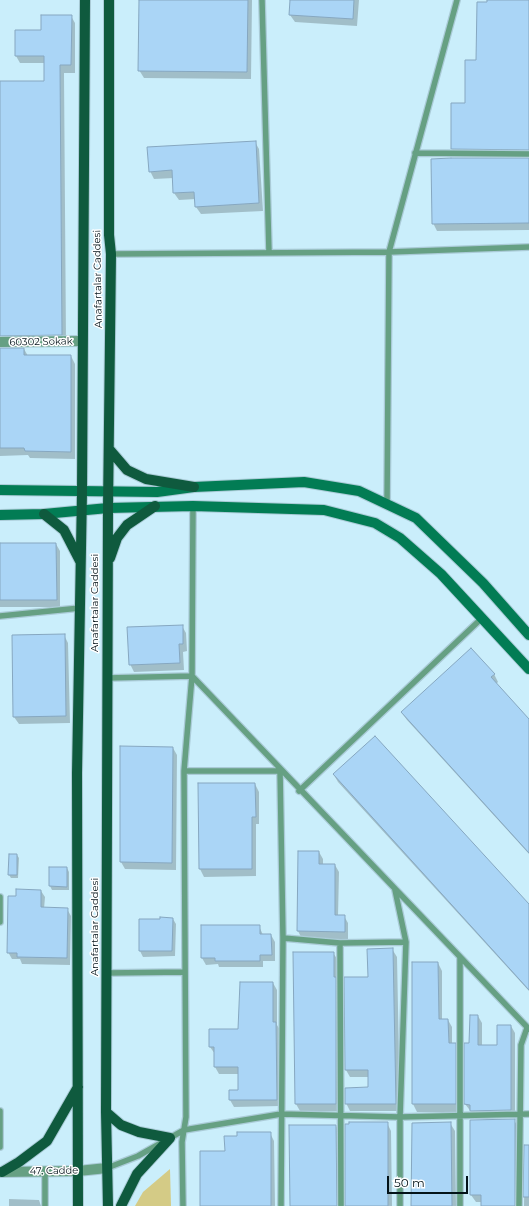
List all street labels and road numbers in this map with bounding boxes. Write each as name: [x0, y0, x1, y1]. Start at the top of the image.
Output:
street label: Anafartalar Caddesi: [91, 230, 105, 328]
street label: 60302 Sokak: [9, 335, 73, 349]
street label: Anafartalar Caddesi: [89, 554, 101, 652]
street label: Anafartalar Caddesi: [89, 878, 101, 976]
street label: 47. Cadde: [30, 1165, 78, 1177]

